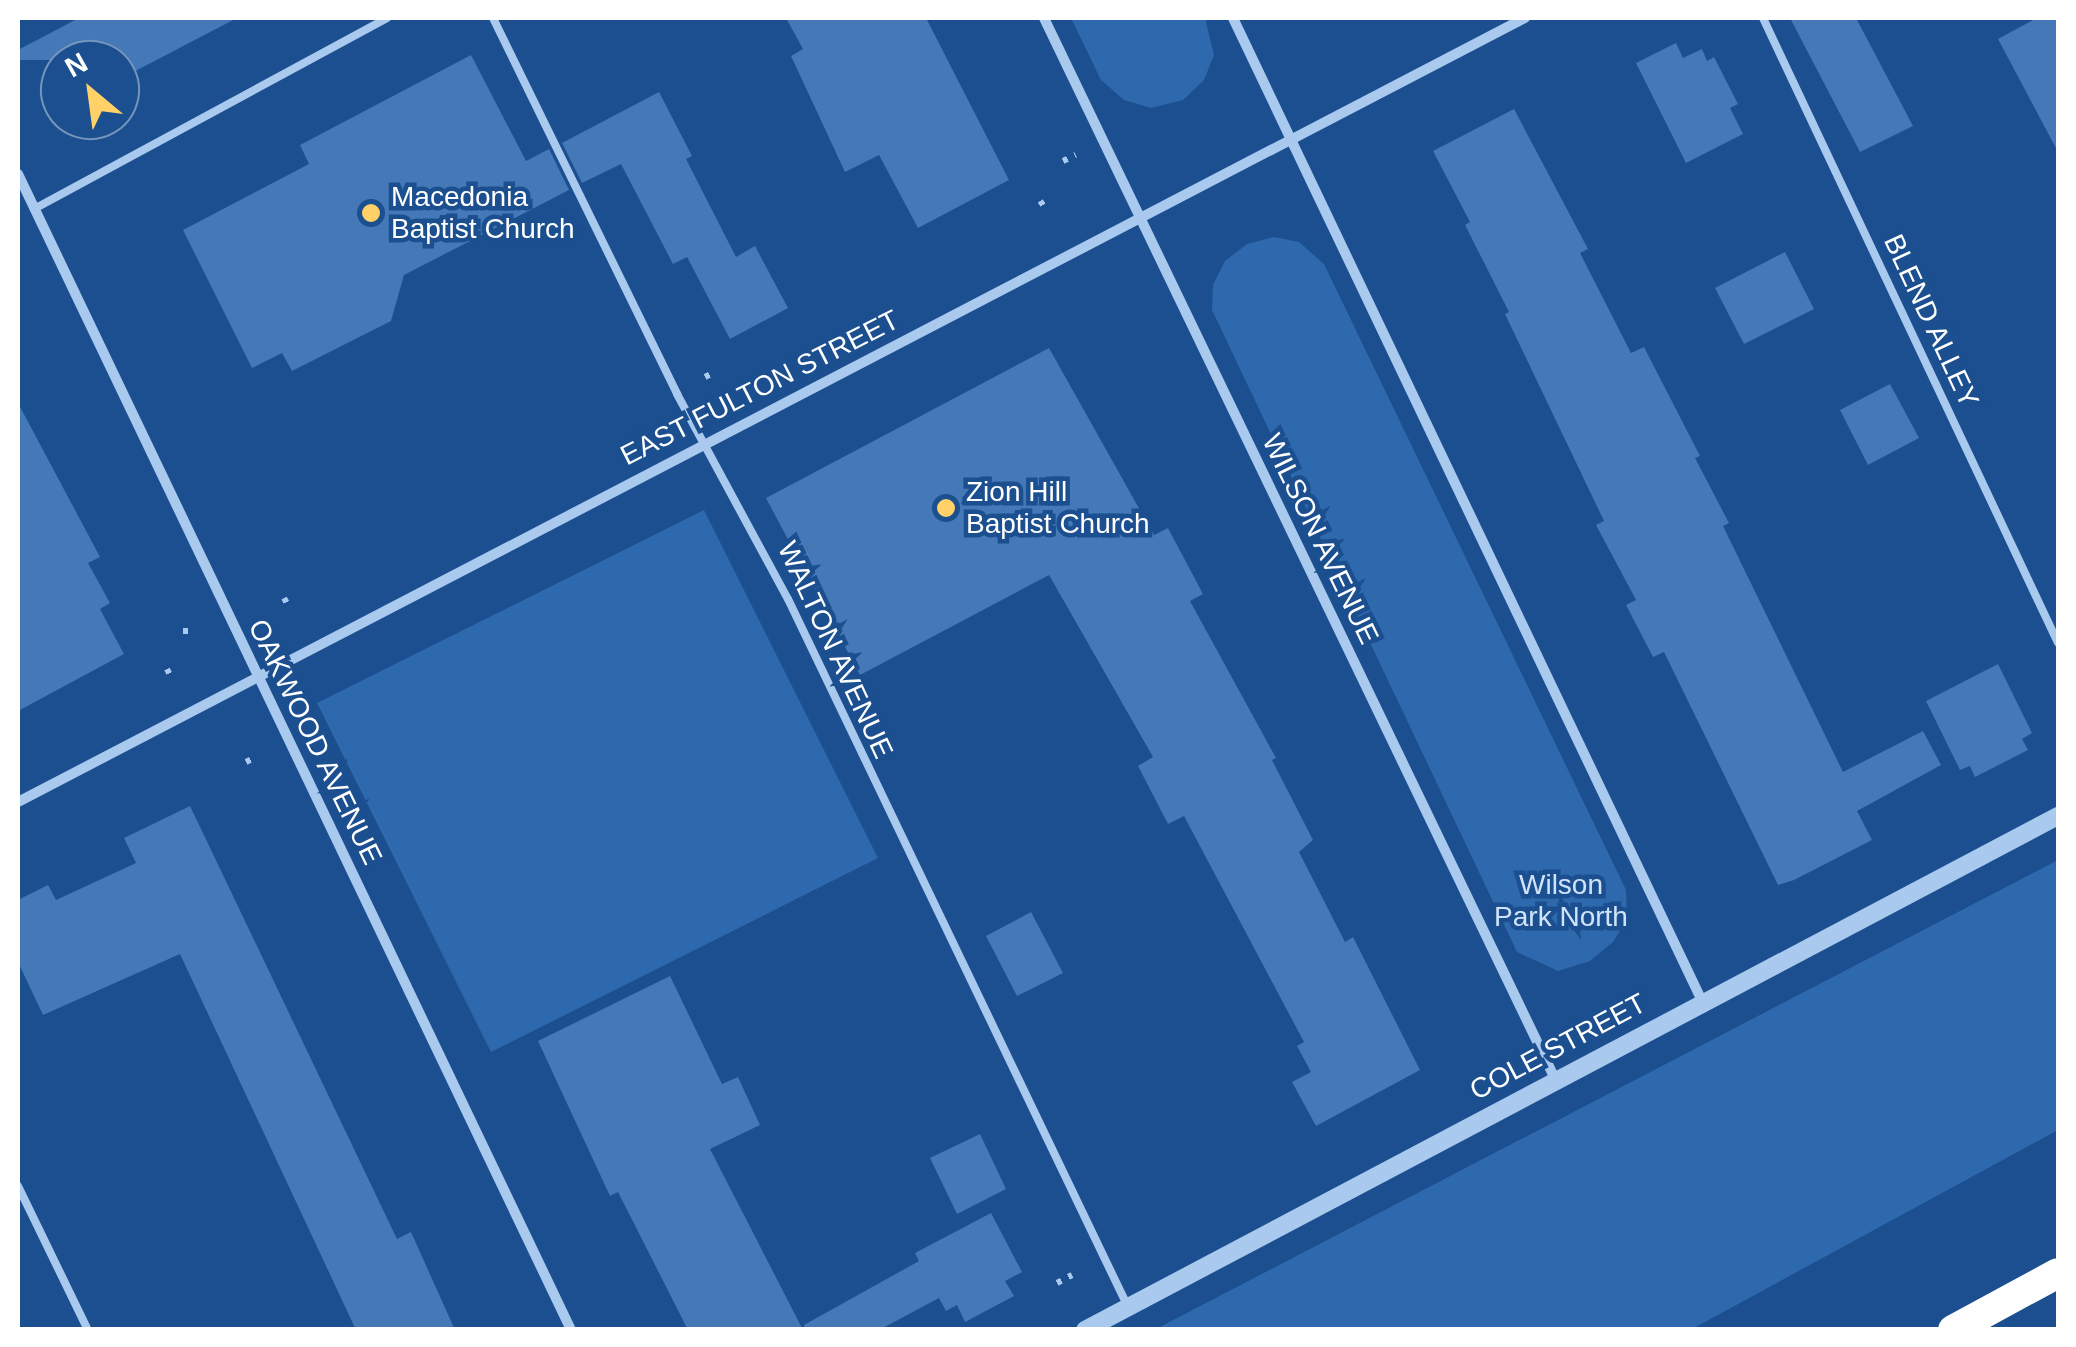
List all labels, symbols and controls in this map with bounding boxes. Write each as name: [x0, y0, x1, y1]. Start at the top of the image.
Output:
north arrow: [40, 40, 140, 140]
text: N: [60, 47, 93, 84]
place label: Macedonia Baptist Church: [391, 180, 575, 246]
marker: Macedonia Baptist Church: [360, 202, 382, 224]
street label: BLEND ALLEY: [1876, 229, 1986, 413]
street label: EAST FULTON STREET: [615, 303, 905, 473]
street label: WILSON AVENUE: [1254, 428, 1386, 650]
place label: Zion Hill Baptist Church: [966, 475, 1150, 541]
marker: Zion Hill Baptist Church: [935, 497, 957, 519]
street label: WALTON AVENUE: [770, 536, 900, 764]
street label: OAKWOOD AVENUE: [241, 613, 389, 871]
park label: Wilson Park North: [1494, 868, 1628, 934]
street label: COLE STREET: [1464, 987, 1652, 1107]

